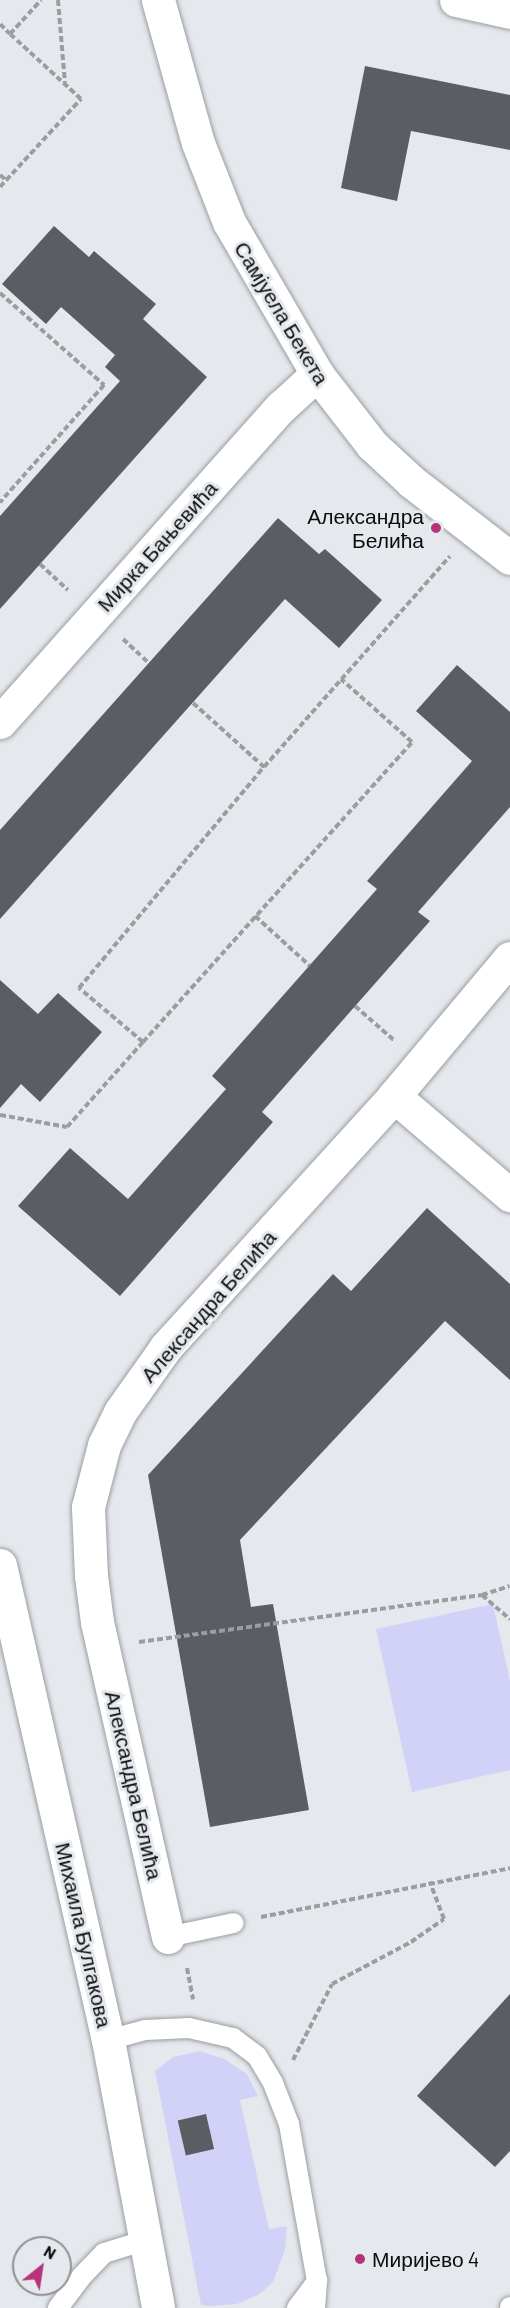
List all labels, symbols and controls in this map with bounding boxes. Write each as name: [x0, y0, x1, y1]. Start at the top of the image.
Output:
street label: Самјуела Бекета: [229, 237, 335, 389]
street label: Мирка Бањевића: [92, 476, 222, 616]
place label: Александра Белића: [307, 503, 424, 553]
marker: Александра Белића: [429, 521, 443, 535]
street label: Александра Белића: [135, 1225, 281, 1387]
street label: Александра Белића: [100, 1688, 168, 1882]
street label: Михаила Булгакова: [50, 1840, 118, 2030]
north arrow: [12, 2236, 72, 2296]
text: N: [41, 2241, 60, 2263]
place label: Миријево 4: [372, 2246, 479, 2272]
marker: Миријево 4: [353, 2252, 367, 2266]

